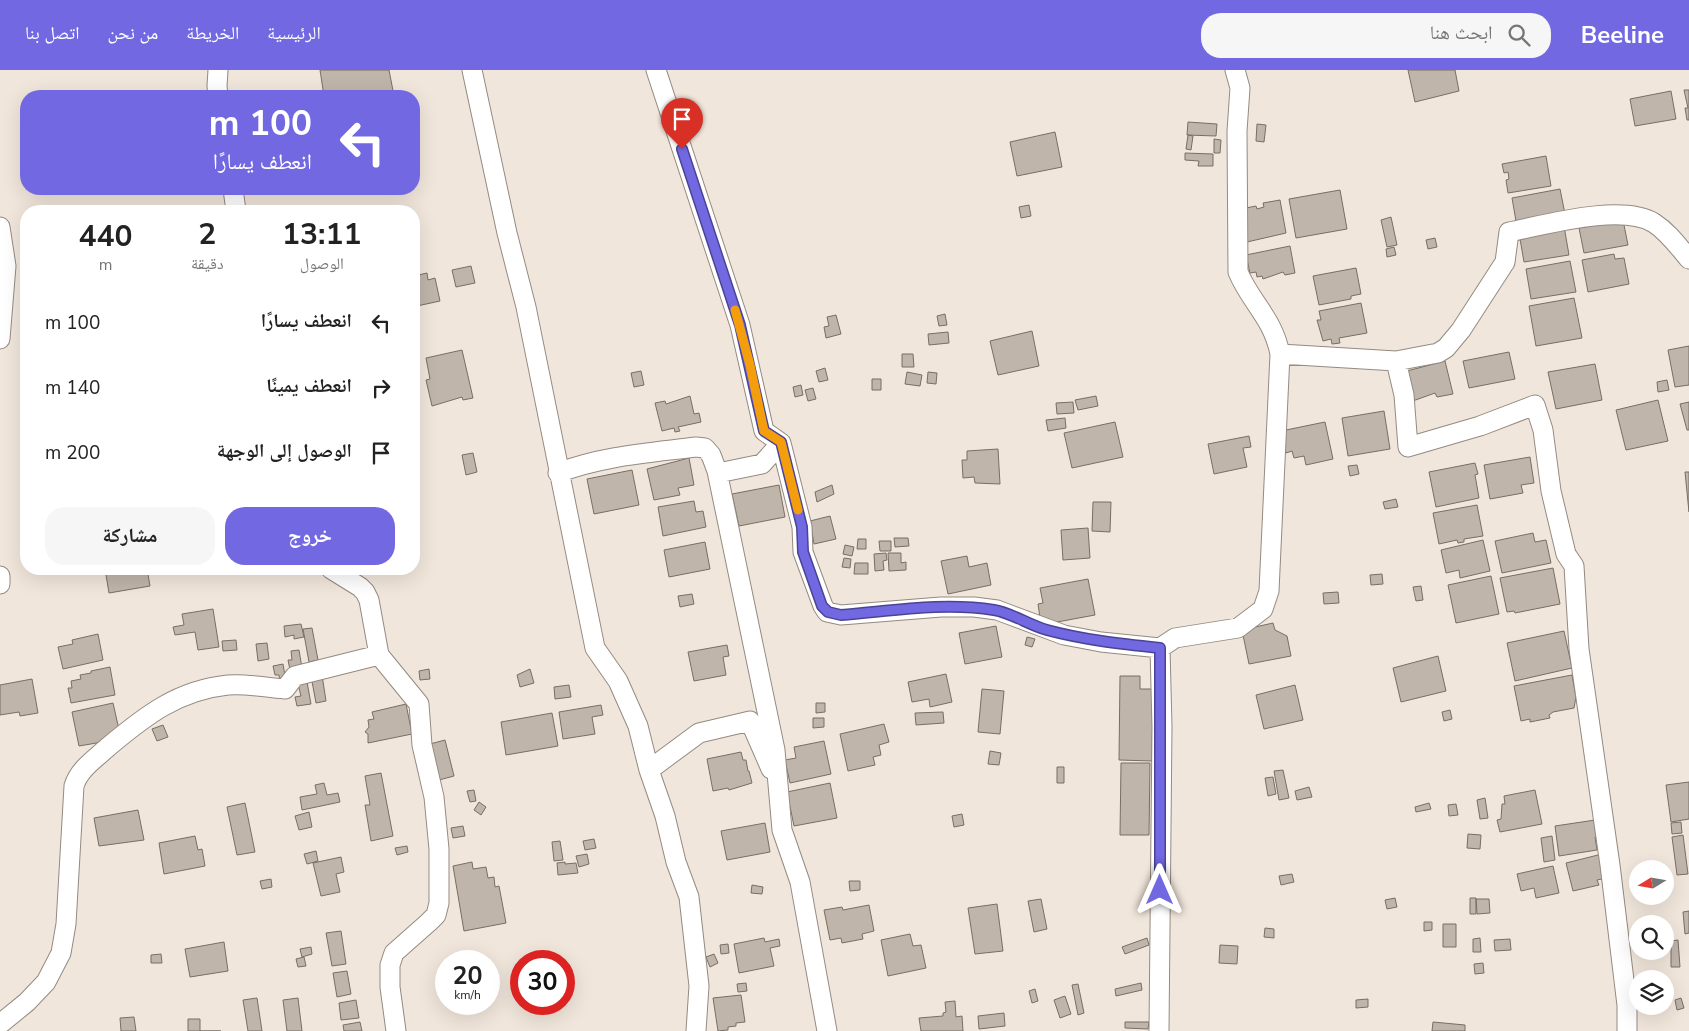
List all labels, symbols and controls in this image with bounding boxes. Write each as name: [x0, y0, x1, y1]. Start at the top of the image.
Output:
search box: [1201, 13, 1551, 58]
text: Beeline: [1581, 19, 1664, 51]
text: ابحث هنا: [1430, 20, 1493, 46]
text: اتصل بنا: [25, 21, 80, 45]
text: من نحن: [108, 21, 158, 45]
text: الخريطة: [186, 21, 239, 45]
text: الرئيسية: [267, 21, 321, 45]
icon: search: [1505, 21, 1533, 49]
pin: [661, 98, 703, 149]
text: 100 m: [209, 100, 312, 147]
icon: arrive: [668, 105, 696, 133]
icon: left: [330, 110, 395, 175]
text: انعطف يسارًا: [213, 147, 312, 177]
text: 2: [198, 214, 216, 255]
text: 13:11: [282, 214, 362, 255]
text: 440: [79, 216, 133, 257]
text: دقيقة: [191, 253, 224, 275]
text: الوصول: [300, 253, 344, 275]
text: m: [99, 254, 112, 276]
text: انعطف يسارًا: [261, 308, 352, 334]
icon: left: [367, 309, 395, 337]
text: 100 m: [45, 310, 100, 336]
text: انعطف يمينًا: [266, 373, 352, 399]
icon: right: [367, 374, 395, 402]
text: 140 m: [45, 375, 100, 401]
text: الوصول إلى الوجهة: [217, 438, 352, 464]
icon: arrive: [367, 439, 395, 467]
text: 200 m: [45, 440, 100, 466]
button: مشاركة: [45, 507, 215, 565]
button: خروج: [225, 507, 395, 565]
north arrow: [1629, 860, 1674, 905]
map controls: [1629, 860, 1674, 1015]
position arrow: [1133, 863, 1185, 915]
button: search: [1629, 915, 1674, 960]
speed limit sign: 30: [510, 950, 575, 1015]
text: 20: [452, 959, 483, 993]
button: layers: [1629, 970, 1674, 1015]
text: km/h: [454, 987, 481, 1003]

